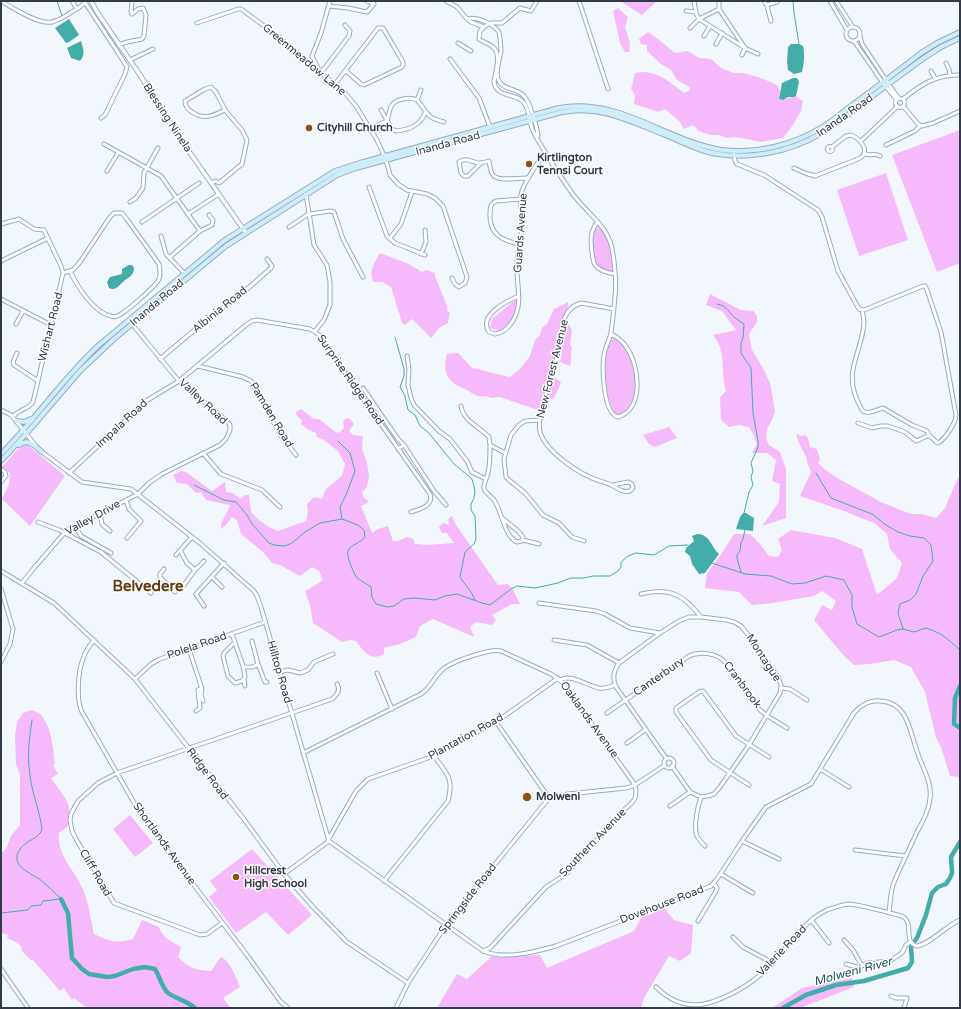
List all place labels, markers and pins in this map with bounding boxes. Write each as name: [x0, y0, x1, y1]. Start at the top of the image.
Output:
place label: Cityhill Church: [317, 121, 393, 135]
marker: Cityhill Church: [304, 123, 314, 133]
place label: Kirtlington Tennsi Court: [537, 151, 603, 177]
marker: Kirtlington Tennsi Court: [524, 159, 534, 169]
place label: Molweni: [536, 790, 580, 804]
marker: Molweni: [521, 791, 533, 803]
place label: Hillcrest High School: [244, 864, 307, 890]
marker: Hillcrest High School: [231, 872, 241, 882]

